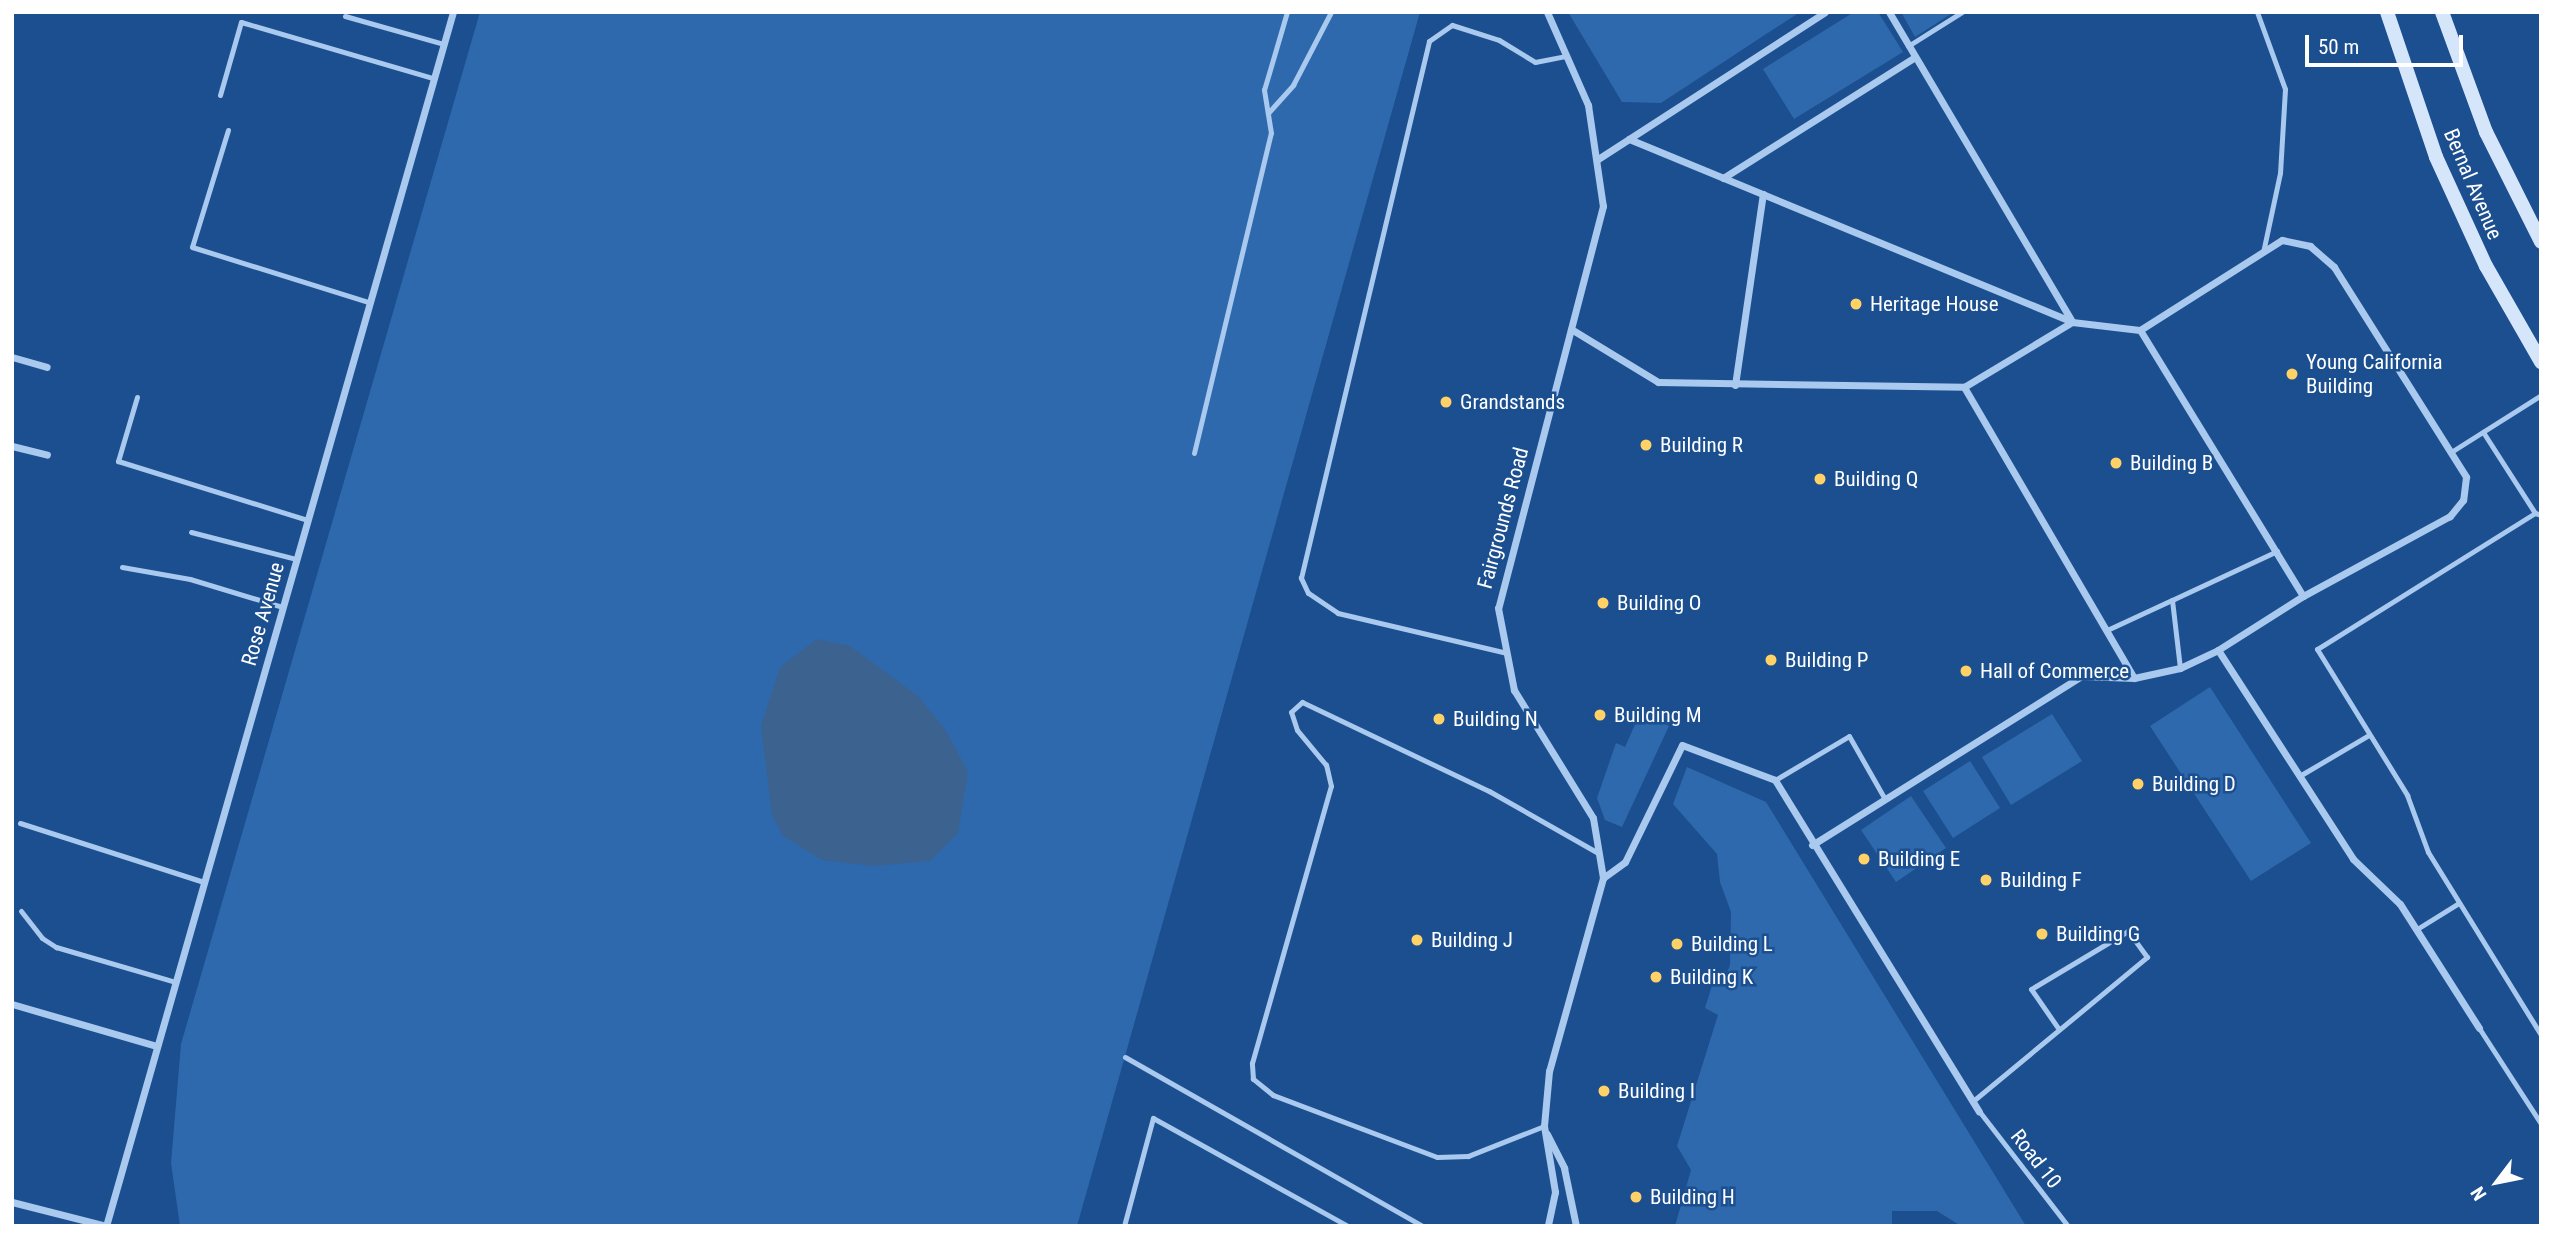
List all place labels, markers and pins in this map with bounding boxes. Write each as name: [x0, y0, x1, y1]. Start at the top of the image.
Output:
place label: Heritage House: [1870, 291, 1999, 317]
marker: Heritage House: [1848, 296, 1864, 312]
place label: Young California Building: [2306, 349, 2443, 399]
marker: Young California Building: [2284, 366, 2300, 382]
place label: Grandstands: [1460, 389, 1565, 415]
marker: Grandstands: [1438, 394, 1454, 410]
place label: Building R: [1660, 432, 1743, 458]
marker: Building R: [1638, 437, 1654, 453]
place label: Building B: [2130, 450, 2213, 476]
marker: Building B: [2108, 455, 2124, 471]
place label: Building Q: [1834, 466, 1918, 492]
marker: Building Q: [1812, 471, 1828, 487]
place label: Building O: [1617, 590, 1701, 616]
marker: Building O: [1595, 595, 1611, 611]
place label: Building P: [1785, 647, 1868, 673]
marker: Building P: [1763, 652, 1779, 668]
place label: Hall of Commerce: [1980, 658, 2129, 684]
marker: Hall of Commerce: [1958, 663, 1974, 679]
place label: Building M: [1614, 702, 1702, 728]
place label: Building N: [1453, 706, 1538, 732]
marker: Building M: [1592, 707, 1608, 723]
marker: Building N: [1431, 711, 1447, 727]
place label: Building D: [2152, 771, 2236, 797]
marker: Building D: [2130, 776, 2146, 792]
place label: Building E: [1878, 846, 1960, 872]
marker: Building E: [1856, 851, 1872, 867]
place label: Building F: [2000, 867, 2082, 893]
marker: Building F: [1978, 872, 1994, 888]
place label: Building G: [2056, 921, 2140, 947]
marker: Building G: [2034, 926, 2050, 942]
place label: Building J: [1431, 927, 1513, 953]
place label: Building L: [1691, 931, 1773, 957]
marker: Building J: [1409, 932, 1425, 948]
marker: Building L: [1669, 936, 1685, 952]
place label: Building K: [1670, 964, 1753, 990]
marker: Building K: [1648, 969, 1664, 985]
place label: Building I: [1618, 1078, 1695, 1104]
marker: Building I: [1596, 1083, 1612, 1099]
place label: Building H: [1650, 1184, 1735, 1210]
marker: Building H: [1628, 1189, 1644, 1205]

